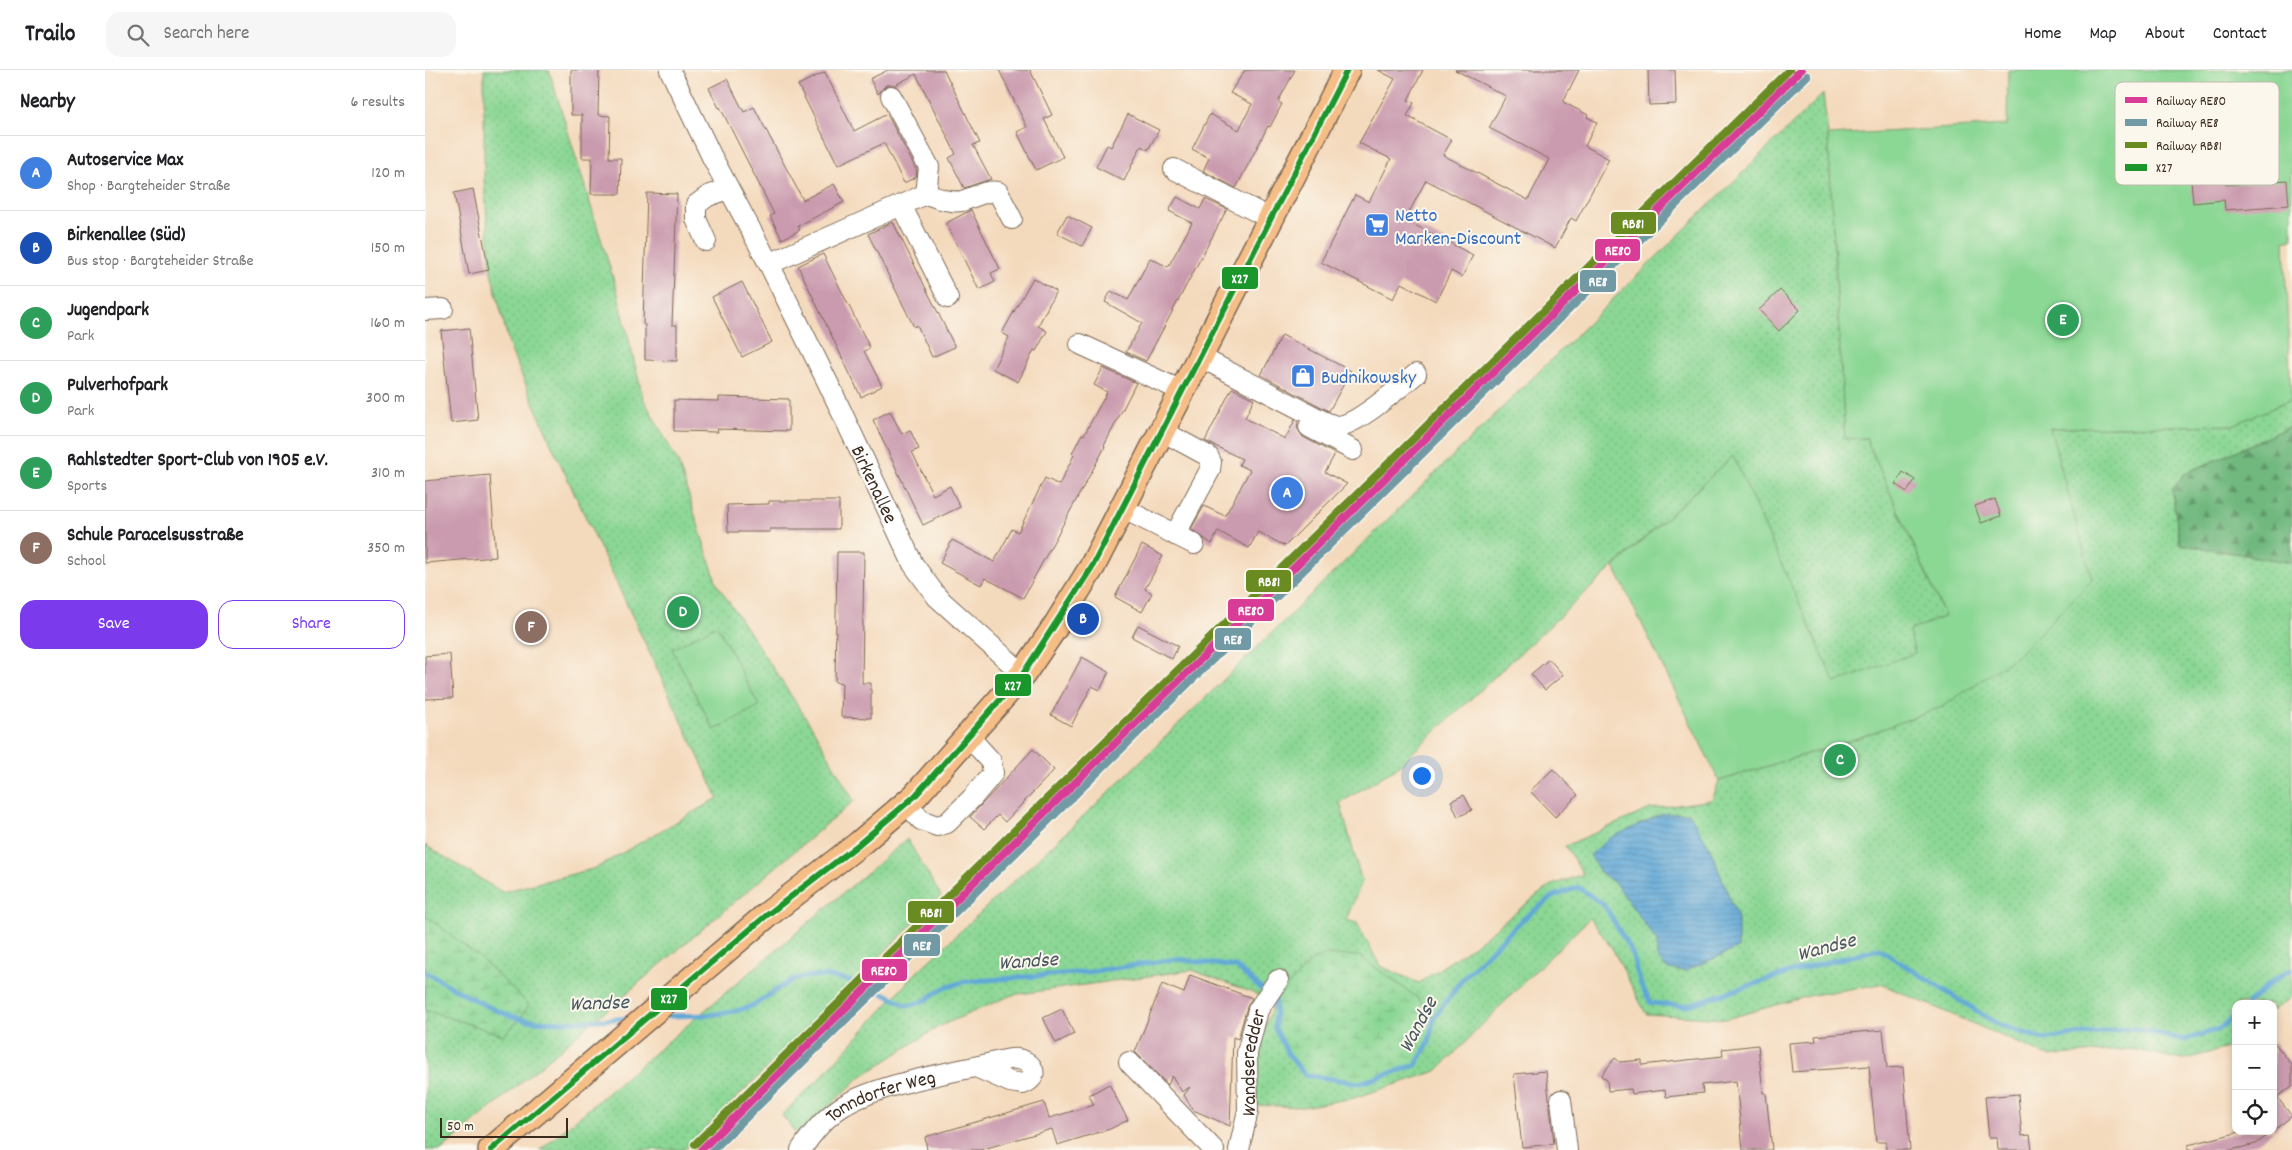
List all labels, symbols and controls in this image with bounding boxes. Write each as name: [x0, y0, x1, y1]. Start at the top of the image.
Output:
search box: [106, 12, 456, 57]
text: Trailo: [25, 18, 76, 52]
icon: search: [124, 21, 152, 49]
text: Search here: [164, 21, 249, 48]
text: Home: [2024, 22, 2061, 47]
text: Map: [2089, 22, 2117, 47]
text: About: [2145, 22, 2185, 47]
text: Contact: [2213, 22, 2267, 47]
legend: [2115, 82, 2279, 185]
text: Nearby: [20, 88, 75, 118]
text: 6 results: [350, 91, 405, 114]
text: Railway RE80: [2156, 92, 2226, 112]
text: Railway RE8: [2156, 114, 2219, 134]
text: Railway RB81: [2156, 137, 2222, 157]
text: Autoservice Max: [67, 148, 183, 175]
text: X27: [2156, 159, 2172, 179]
text: A: [32, 162, 40, 185]
text: 120 m: [371, 162, 405, 185]
text: Shop · Bargteheider Straße: [67, 175, 230, 198]
place label: Netto Marken-Discount: [1395, 203, 1521, 254]
line badge: RB81: [1610, 211, 1657, 235]
supermarket icon: Netto Marken-Discount: [1364, 212, 1390, 238]
text: RB81: [1622, 215, 1644, 235]
text: Birkenallee (Süd): [67, 223, 185, 250]
text: B: [32, 237, 40, 260]
text: 150 m: [371, 237, 405, 260]
line badge: RE80: [1594, 238, 1641, 262]
text: RE80: [1605, 242, 1631, 262]
text: Bus stop · Bargteheider Straße: [67, 250, 253, 273]
line badge: X27: [1221, 266, 1259, 290]
line badge: RE8: [1579, 269, 1617, 293]
text: X27: [1232, 270, 1249, 290]
text: RE8: [1589, 273, 1608, 293]
text: Jugendpark: [67, 298, 149, 325]
pin: E: [2047, 301, 2079, 339]
text: C: [32, 312, 40, 335]
text: 160 m: [370, 312, 405, 335]
text: Park: [67, 325, 94, 348]
shop icon: Budnikowsky: [1290, 363, 1316, 389]
place label: Budnikowsky: [1321, 365, 1417, 393]
text: Pulverhofpark: [67, 373, 168, 400]
text: D: [32, 387, 40, 410]
text: 300 m: [366, 387, 405, 410]
text: Park: [67, 400, 94, 423]
street label: Birkenallee: [842, 441, 903, 529]
text: Rahlstedter Sport-Club von 1905 e.V.: [67, 448, 328, 475]
text: E: [32, 462, 40, 485]
text: 310 m: [371, 462, 405, 485]
pin: A: [1271, 474, 1303, 512]
text: Sports: [67, 475, 107, 498]
text: Schule Paracelsusstraße: [67, 523, 244, 550]
text: F: [32, 537, 40, 560]
text: 350 m: [367, 537, 405, 560]
text: School: [67, 550, 106, 573]
line badge: RB81: [1245, 569, 1292, 593]
text: RB81: [1258, 573, 1280, 593]
pin: D: [667, 593, 699, 631]
line badge: RE80: [1227, 598, 1275, 622]
button: Save: [20, 600, 208, 649]
button: Share: [218, 600, 405, 649]
pin: B: [1067, 600, 1099, 638]
text: RE80: [1238, 602, 1264, 622]
pin: F: [515, 608, 547, 646]
line badge: RE8: [1214, 627, 1252, 651]
text: RE8: [1224, 631, 1243, 651]
line badge: X27: [994, 673, 1032, 697]
text: X27: [1005, 677, 1022, 697]
pin: C: [1824, 741, 1856, 779]
your location: [1409, 763, 1435, 789]
line badge: RB81: [907, 900, 955, 924]
text: RB81: [920, 904, 942, 924]
water label: Wandse: [1794, 926, 1861, 971]
line badge: RE8: [903, 933, 941, 957]
text: RE8: [913, 937, 932, 957]
water label: Wandse: [997, 946, 1061, 980]
line badge: RE80: [861, 958, 908, 982]
text: RE80: [871, 962, 897, 982]
line badge: X27: [650, 987, 688, 1011]
water label: Wandse: [569, 989, 631, 1021]
text: X27: [661, 990, 678, 1010]
water label: Wandse: [1392, 991, 1448, 1059]
map controls: [2232, 1000, 2277, 1135]
button: +: [2232, 1000, 2277, 1045]
street label: Wandseredder: [1236, 1006, 1275, 1120]
button: −: [2232, 1045, 2277, 1090]
street label: Tonndorfer Weg: [820, 1065, 938, 1131]
button: locate: [2232, 1090, 2277, 1135]
scale bar: [440, 1115, 567, 1138]
text: 50 m: [447, 1117, 474, 1137]

